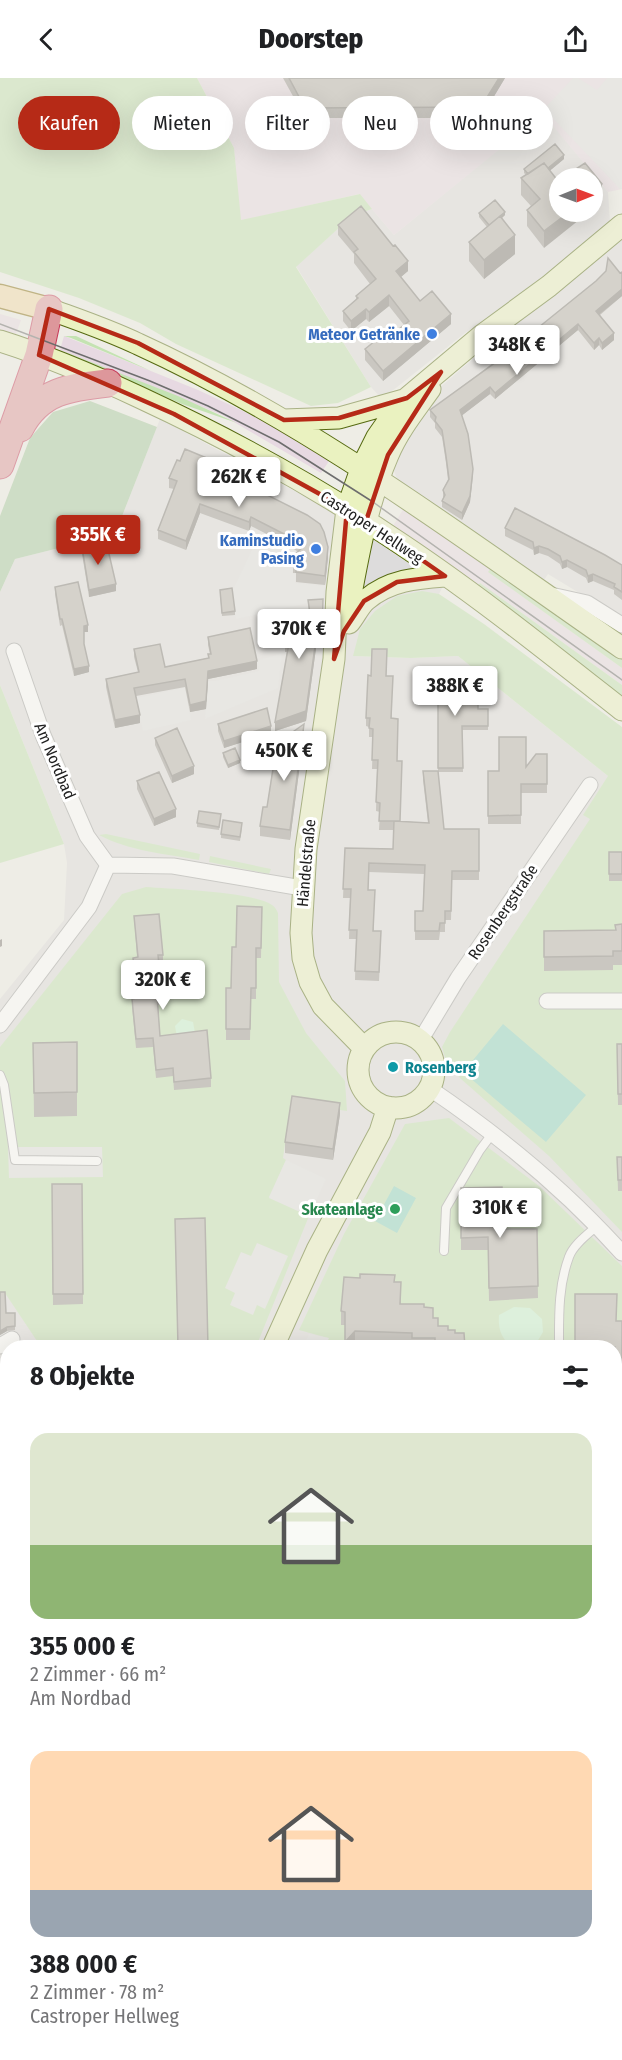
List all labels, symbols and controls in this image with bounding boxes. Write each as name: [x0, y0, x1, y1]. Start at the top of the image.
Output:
icon: back: [30, 23, 63, 56]
text: Doorstep: [259, 23, 363, 55]
icon: share: [559, 23, 592, 56]
chip: Kaufen: [18, 96, 120, 150]
chip: Mieten: [132, 96, 233, 150]
chip: Filter: [245, 96, 330, 150]
chip: Neu: [342, 96, 418, 150]
chip: Wohnung: [430, 96, 553, 150]
north arrow: [549, 168, 603, 222]
map controls: [549, 168, 603, 222]
place label: Meteor Getränke: [308, 325, 420, 344]
pin: 348K €: [468, 325, 566, 376]
marker: Meteor Getränke: [425, 327, 439, 341]
text: 348K €: [489, 332, 545, 356]
pin: 262K €: [190, 457, 288, 508]
text: 262K €: [211, 464, 267, 488]
street label: Castroper Hellweg: [317, 487, 427, 568]
pin: 355K €: [49, 515, 147, 566]
text: 355K €: [70, 522, 126, 546]
place label: Kaminstudio Pasing: [220, 531, 304, 568]
marker: Kaminstudio Pasing: [309, 542, 323, 556]
pin: 370K €: [250, 609, 348, 660]
text: 370K €: [271, 616, 327, 640]
pin: 388K €: [406, 666, 504, 717]
text: 388K €: [426, 673, 484, 697]
street label: Am Nordbad: [30, 720, 80, 802]
pin: 450K €: [235, 731, 333, 782]
text: 450K €: [255, 738, 313, 762]
street label: Händelstraße: [293, 818, 319, 908]
street label: Rosenbergstraße: [464, 861, 542, 963]
pin: 320K €: [114, 960, 212, 1011]
text: 320K €: [135, 967, 191, 991]
place label: Rosenberg: [405, 1058, 476, 1077]
marker: Rosenberg: [386, 1060, 400, 1074]
pin: 310K €: [451, 1188, 549, 1239]
text: 310K €: [473, 1195, 527, 1219]
place label: Skateanlage: [301, 1200, 383, 1219]
marker: Skateanlage: [388, 1202, 402, 1216]
icon: filters: [559, 1360, 592, 1393]
text: 8 Objekte: [30, 1361, 135, 1392]
icon: home: [257, 1472, 365, 1580]
text: 355 000 €: [30, 1631, 135, 1662]
text: 2 Zimmer · 66 m²: [30, 1662, 166, 1686]
text: Am Nordbad: [30, 1686, 131, 1710]
icon: home: [257, 1790, 365, 1898]
text: 388 000 €: [30, 1949, 137, 1980]
text: 2 Zimmer · 78 m²: [30, 1980, 164, 2004]
text: Castroper Hellweg: [30, 2004, 179, 2028]

